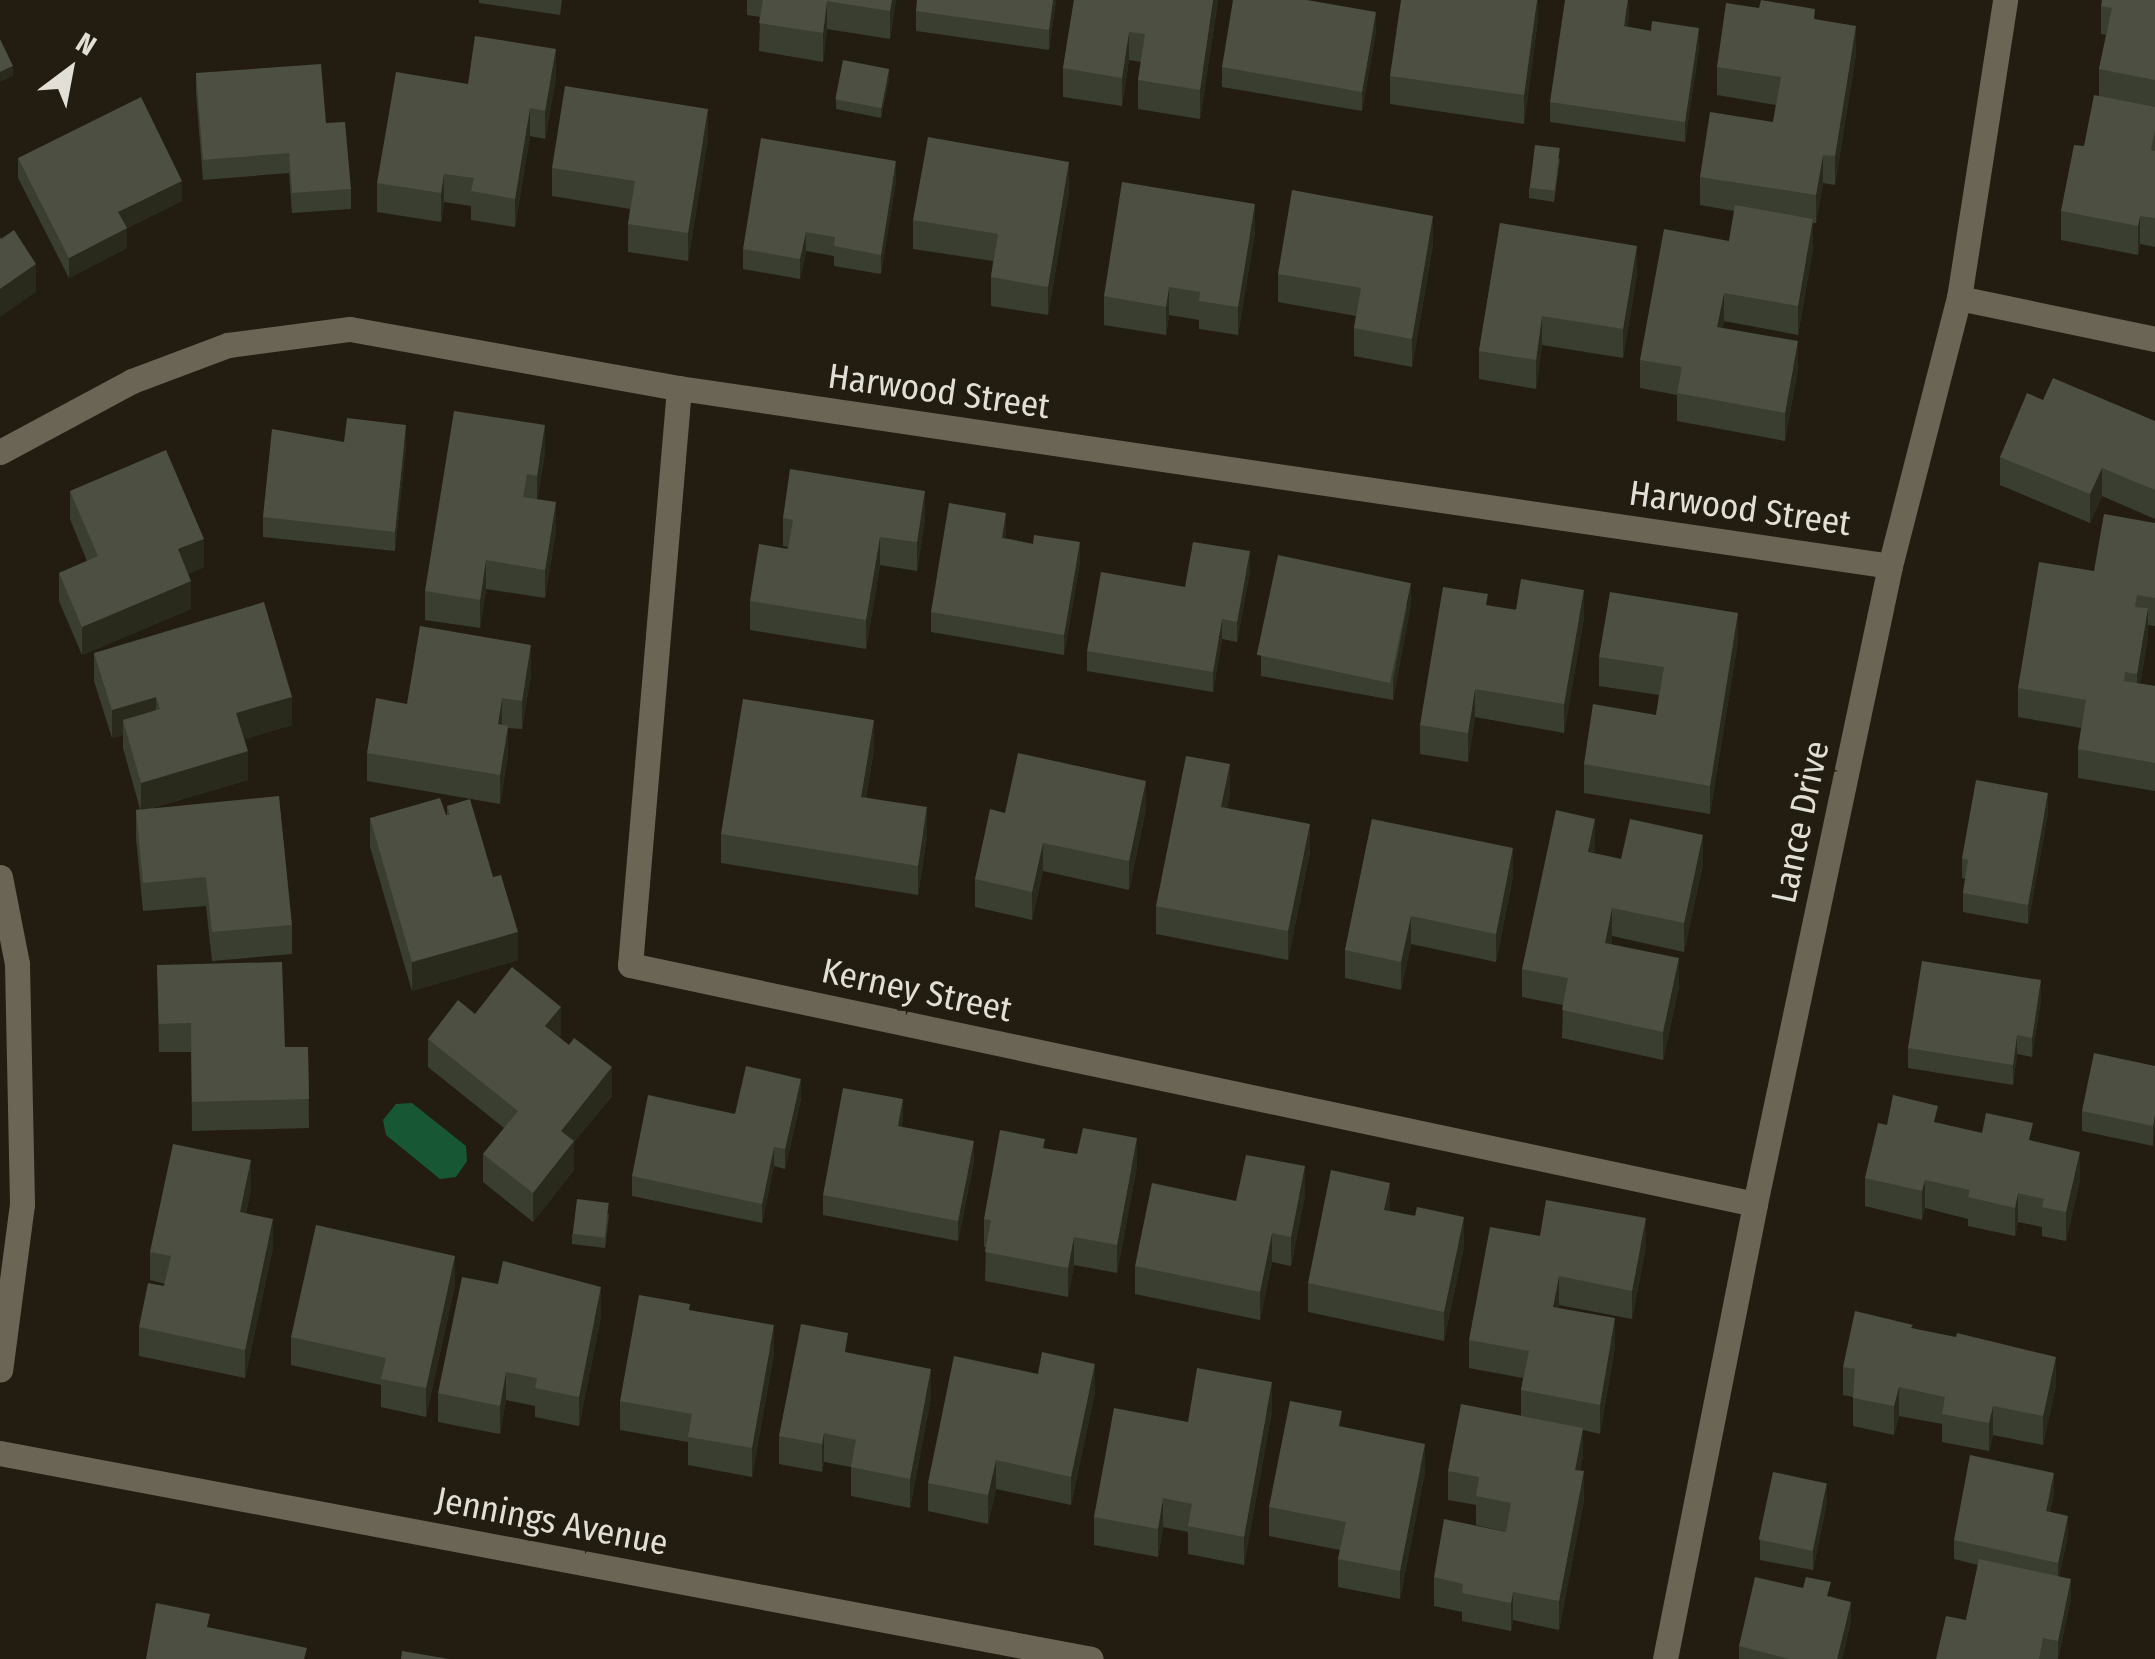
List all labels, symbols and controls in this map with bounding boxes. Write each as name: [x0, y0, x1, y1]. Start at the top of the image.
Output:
north arrow: [20, 20, 120, 120]
text: N: [70, 26, 102, 63]
street label: Harwood Street: [825, 355, 1053, 427]
street label: Harwood Street: [1626, 472, 1854, 544]
street label: Lance Drive: [1762, 737, 1838, 907]
street label: Kerney Street: [818, 949, 1016, 1031]
street label: Jennings Avenue: [432, 1478, 672, 1564]

